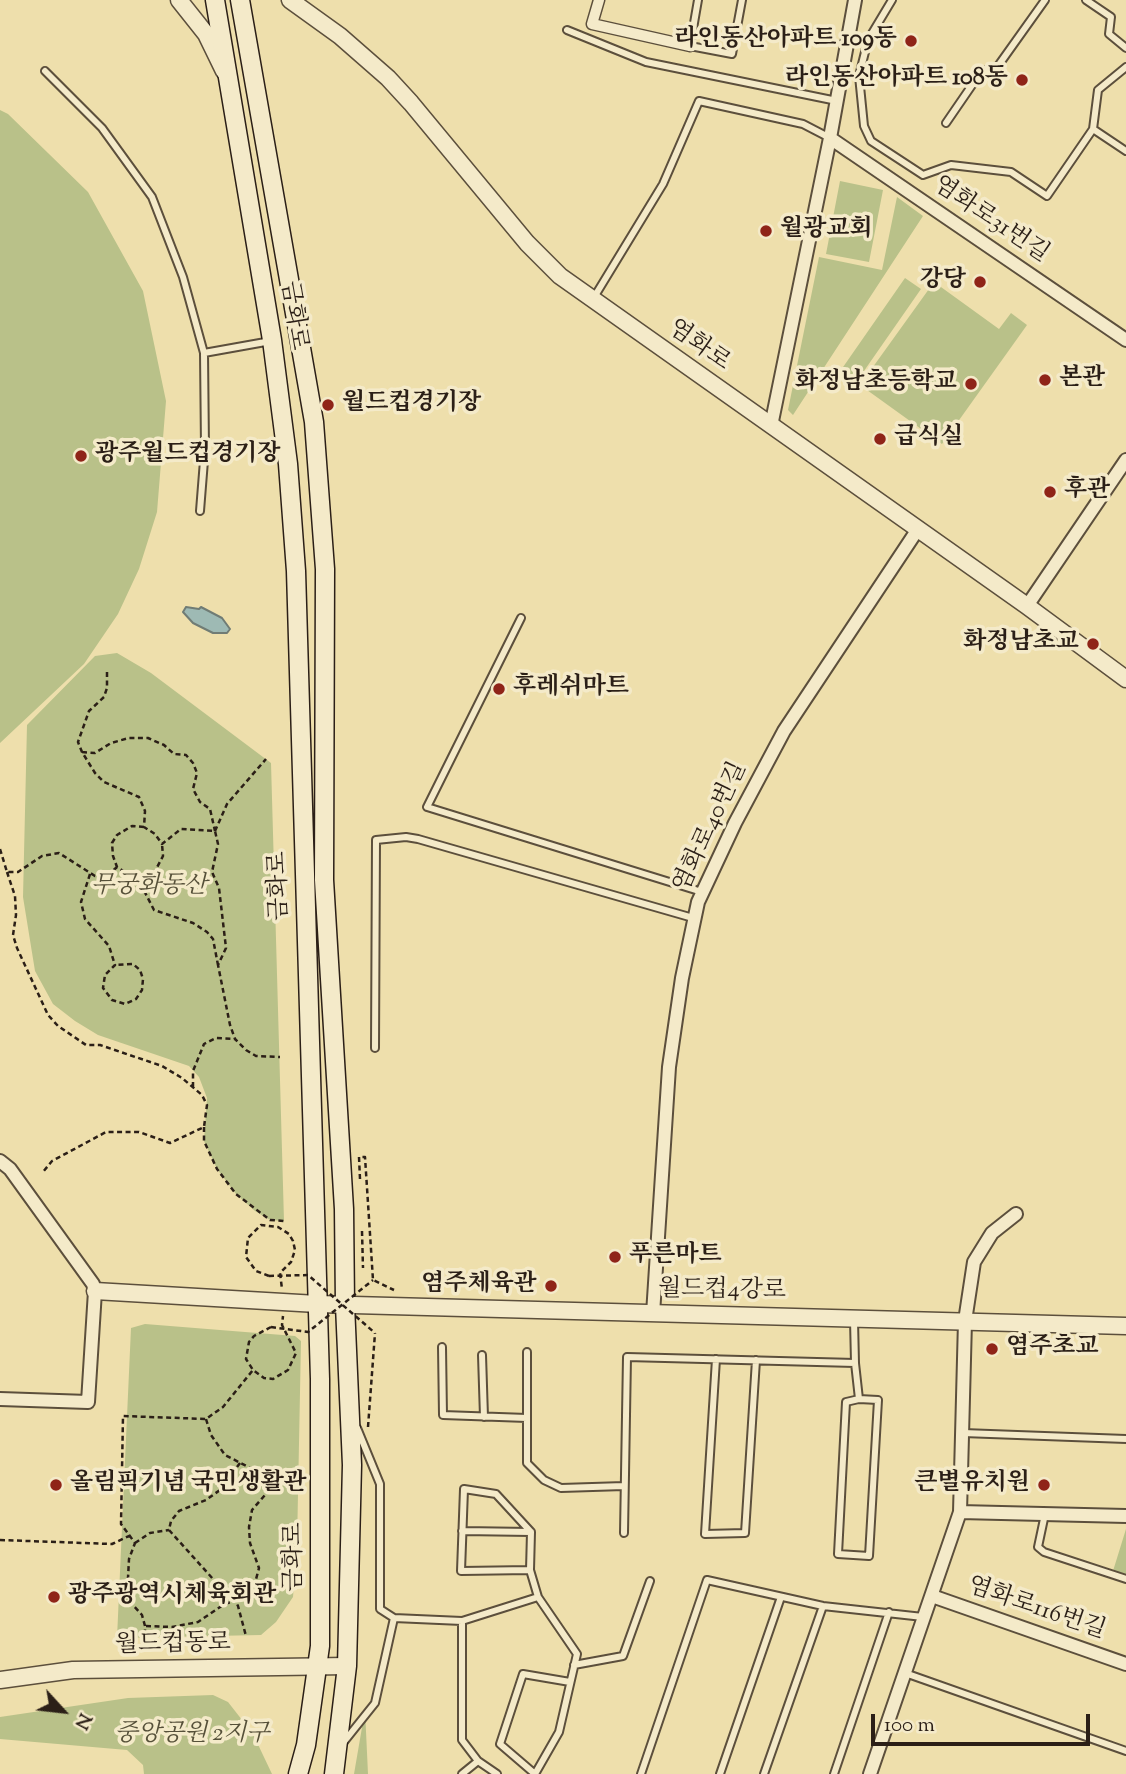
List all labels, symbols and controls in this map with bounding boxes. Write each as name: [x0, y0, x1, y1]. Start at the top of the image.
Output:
place label: 라인동산아파트 109동: [674, 27, 897, 55]
marker: 라인동산아파트 109동: [903, 33, 919, 49]
place label: 라인동산아파트 108동: [785, 66, 1008, 94]
marker: 라인동산아파트 108동: [1014, 72, 1030, 88]
street label: 염화로31번길: [926, 172, 1054, 270]
place label: 월광교회: [780, 217, 873, 245]
marker: 월광교회: [758, 223, 774, 239]
place label: 강당: [920, 268, 966, 296]
marker: 강당: [972, 274, 988, 290]
street label: 금화로: [272, 279, 312, 353]
street label: 염화로: [661, 315, 735, 379]
place label: 본관: [1059, 366, 1105, 394]
place label: 화정남초등학교: [795, 370, 957, 398]
marker: 본관: [1037, 372, 1053, 388]
marker: 화정남초등학교: [963, 376, 979, 392]
place label: 월드컵경기장: [342, 391, 481, 419]
marker: 월드컵경기장: [320, 397, 336, 413]
place label: 급식실: [894, 425, 964, 453]
marker: 급식실: [872, 431, 888, 447]
place label: 광주월드컵경기장: [95, 442, 280, 470]
marker: 광주월드컵경기장: [73, 448, 89, 464]
place label: 후관: [1064, 478, 1110, 506]
marker: 후관: [1042, 484, 1058, 500]
place label: 화정남초교: [963, 630, 1079, 658]
marker: 화정남초교: [1085, 636, 1101, 652]
place label: 후레쉬마트: [513, 675, 629, 703]
marker: 후레쉬마트: [491, 681, 507, 697]
street label: 염화로40번길: [669, 758, 755, 898]
street label: 금화로: [265, 851, 297, 921]
park label: 무궁화동산: [91, 874, 207, 902]
place label: 푸른마트: [629, 1243, 722, 1271]
marker: 푸른마트: [607, 1249, 623, 1265]
place label: 염주체육관: [421, 1272, 537, 1300]
street label: 월드컵4강로: [658, 1276, 786, 1308]
marker: 염주체육관: [543, 1278, 559, 1294]
place label: 염주초교: [1006, 1335, 1099, 1363]
marker: 염주초교: [984, 1341, 1000, 1357]
place label: 올림픽기념 국민생활관: [70, 1471, 307, 1499]
place label: 큰별유치원: [914, 1471, 1030, 1499]
marker: 올림픽기념 국민생활관: [48, 1477, 64, 1493]
marker: 큰별유치원: [1036, 1477, 1052, 1493]
street label: 금화로: [282, 1522, 310, 1592]
street label: 염화로116번길: [963, 1573, 1109, 1647]
place label: 광주광역시체육회관: [68, 1583, 277, 1611]
marker: 광주광역시체육회관: [46, 1589, 62, 1605]
street label: 월드컵동로: [115, 1631, 231, 1661]
north arrow: [28, 1676, 98, 1746]
scale bar: [874, 1700, 1093, 1744]
text: N: [67, 1708, 98, 1734]
text: 100 m: [884, 1711, 935, 1741]
park label: 중앙공원 2지구: [114, 1722, 270, 1750]

